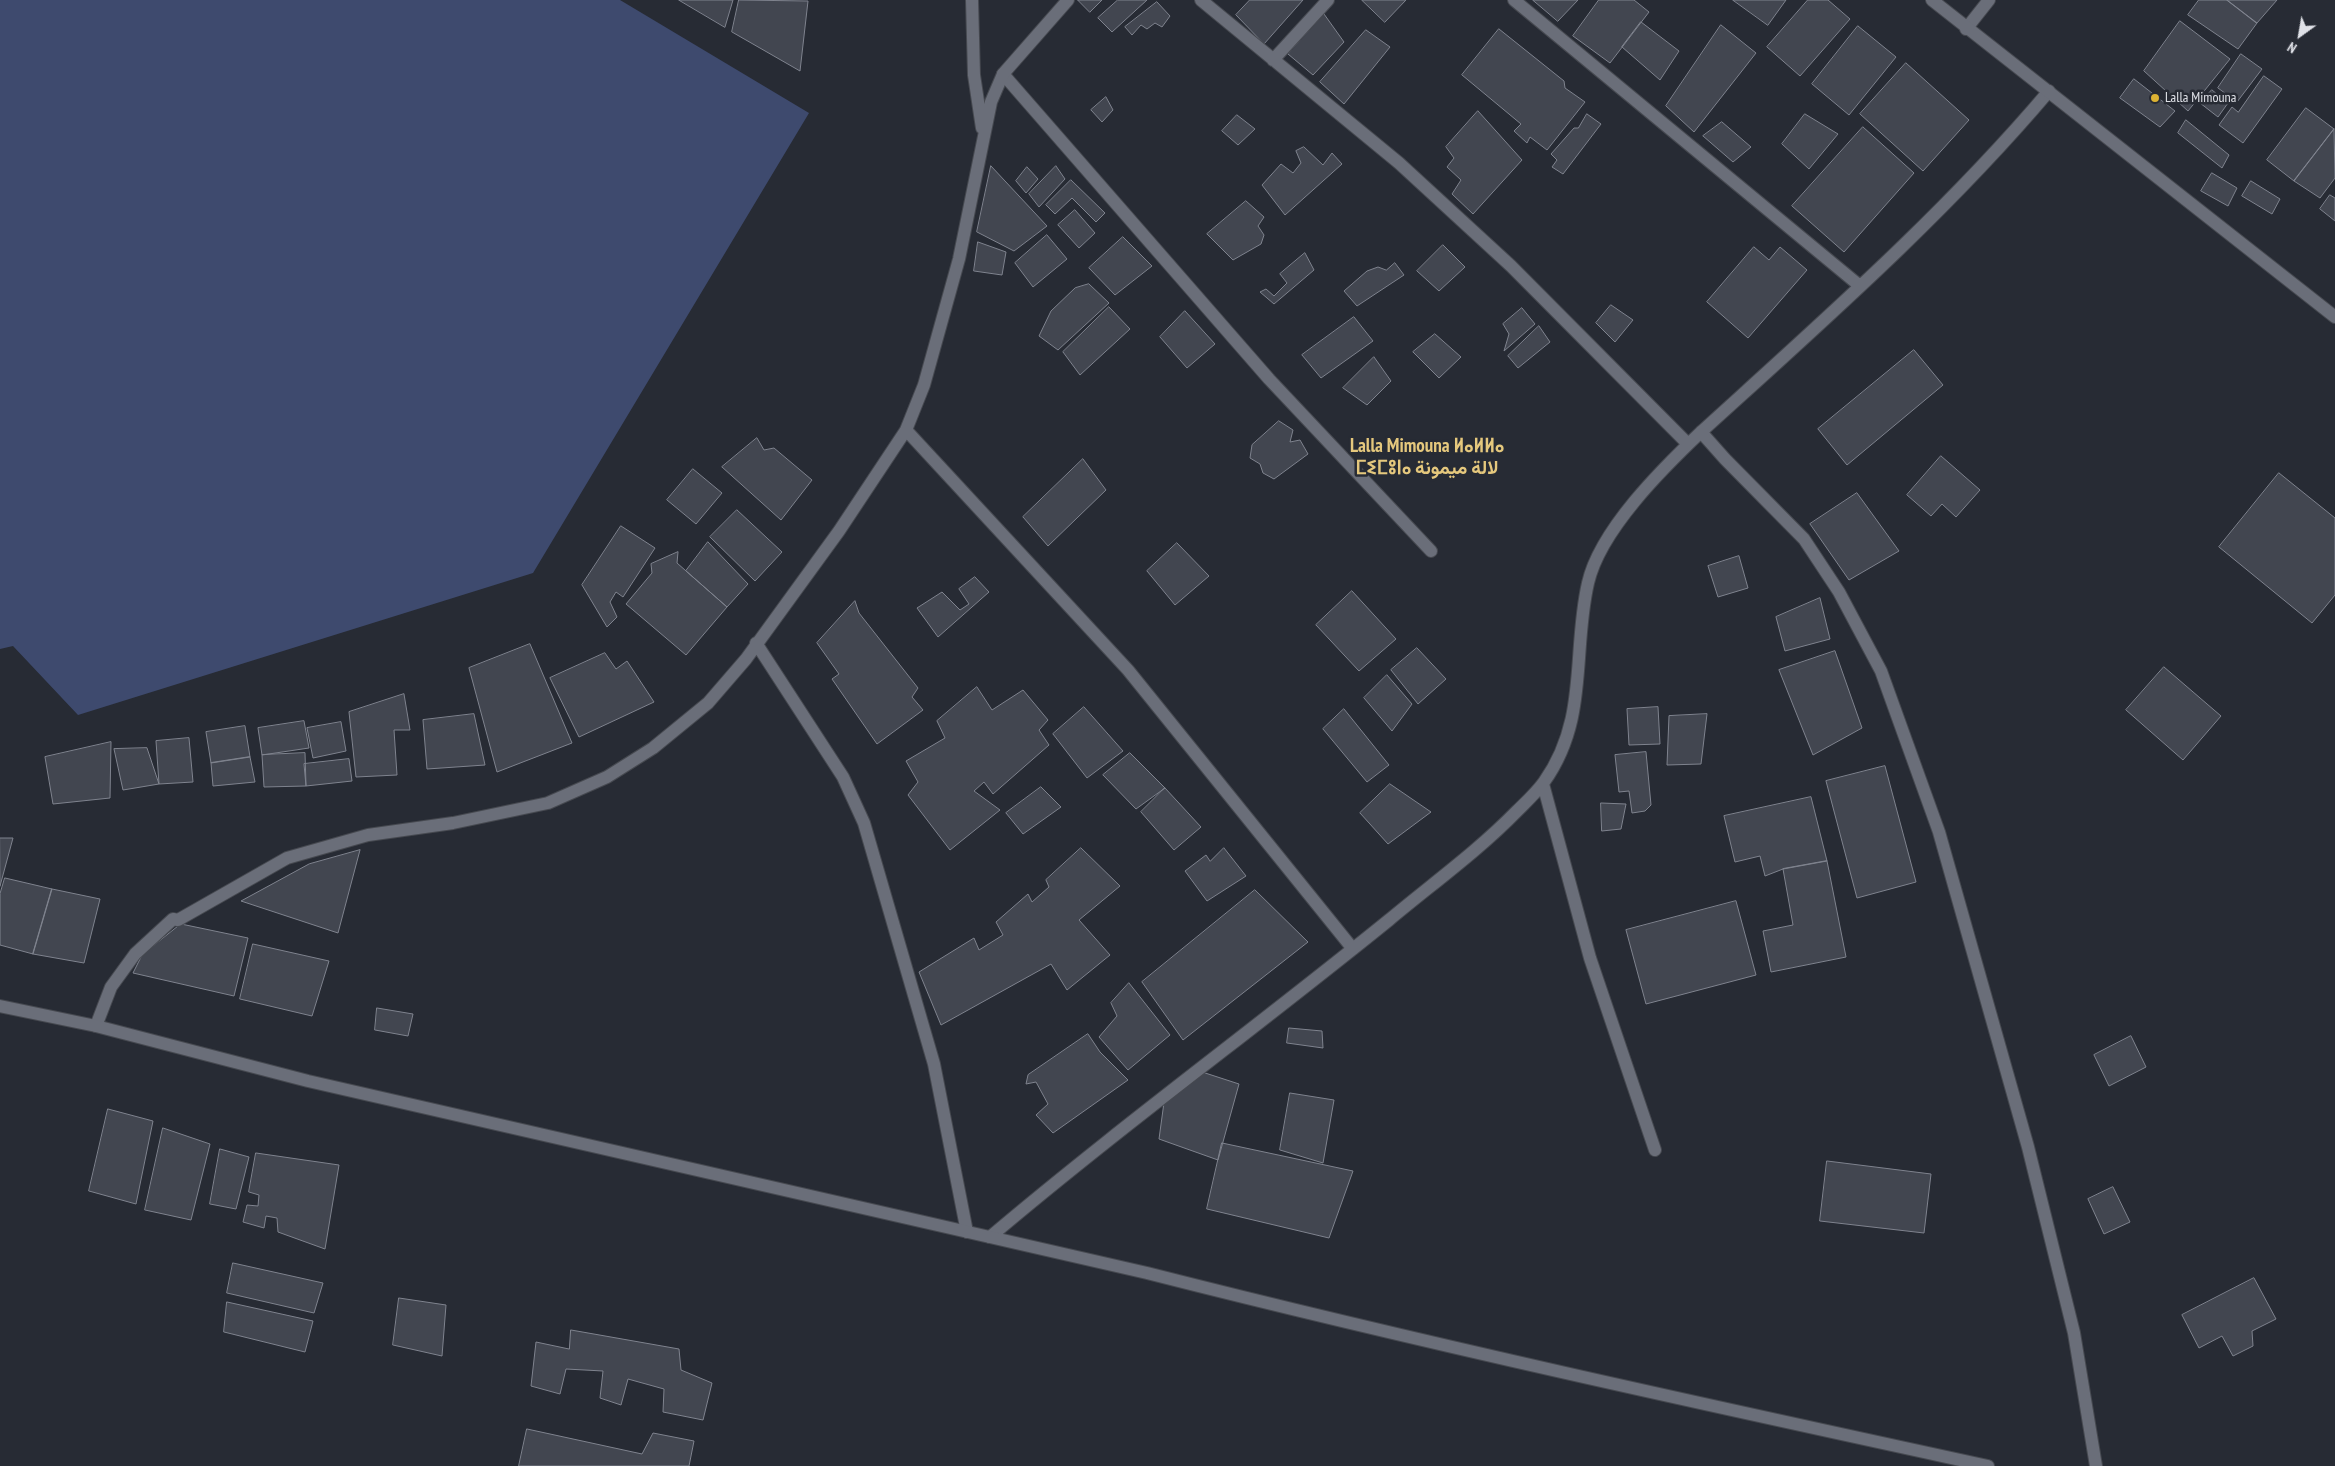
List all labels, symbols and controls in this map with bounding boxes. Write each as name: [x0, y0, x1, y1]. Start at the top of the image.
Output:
north arrow: [2275, 10, 2325, 60]
text: N: [2284, 38, 2300, 57]
place label: Lalla Mimouna: [2165, 90, 2236, 106]
marker: Lalla Mimouna: [2149, 92, 2161, 104]
district label: Lalla Mimouna ⵍⴰⵍⵍⴰ ⵎⵉⵎⵓⵏⴰ لالة ميمونة: [1350, 436, 1504, 480]

